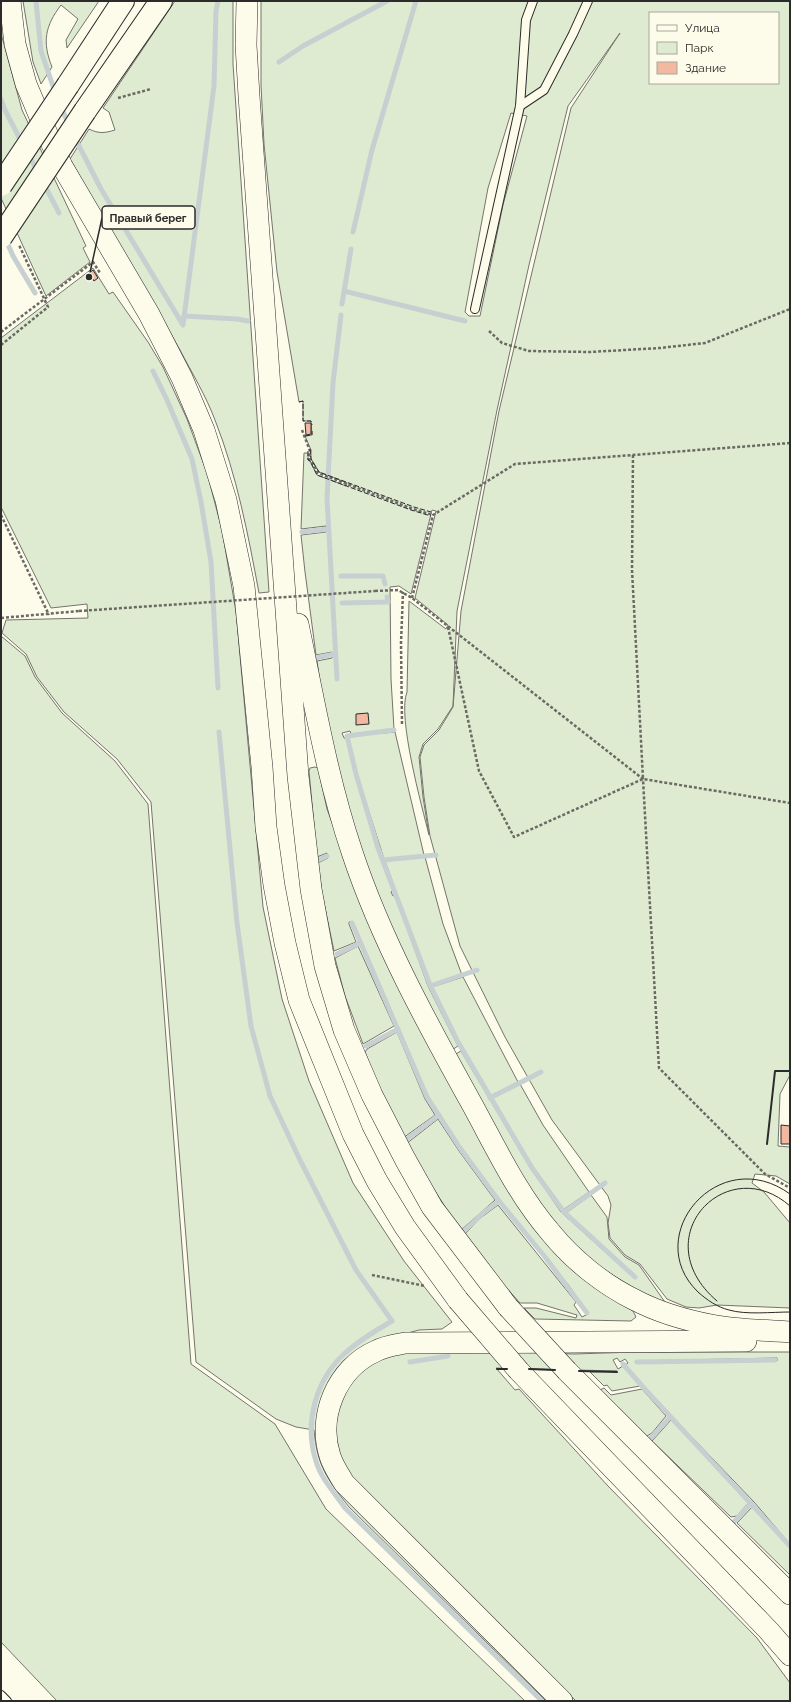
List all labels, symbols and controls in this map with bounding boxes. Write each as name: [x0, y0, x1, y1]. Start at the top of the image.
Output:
legend: [649, 12, 779, 84]
text: Улица: [685, 21, 720, 35]
text: Парк: [685, 41, 714, 55]
text: Здание: [685, 61, 726, 75]
callout: Правый берег: [102, 206, 195, 229]
text: Правый берег: [110, 212, 187, 225]

